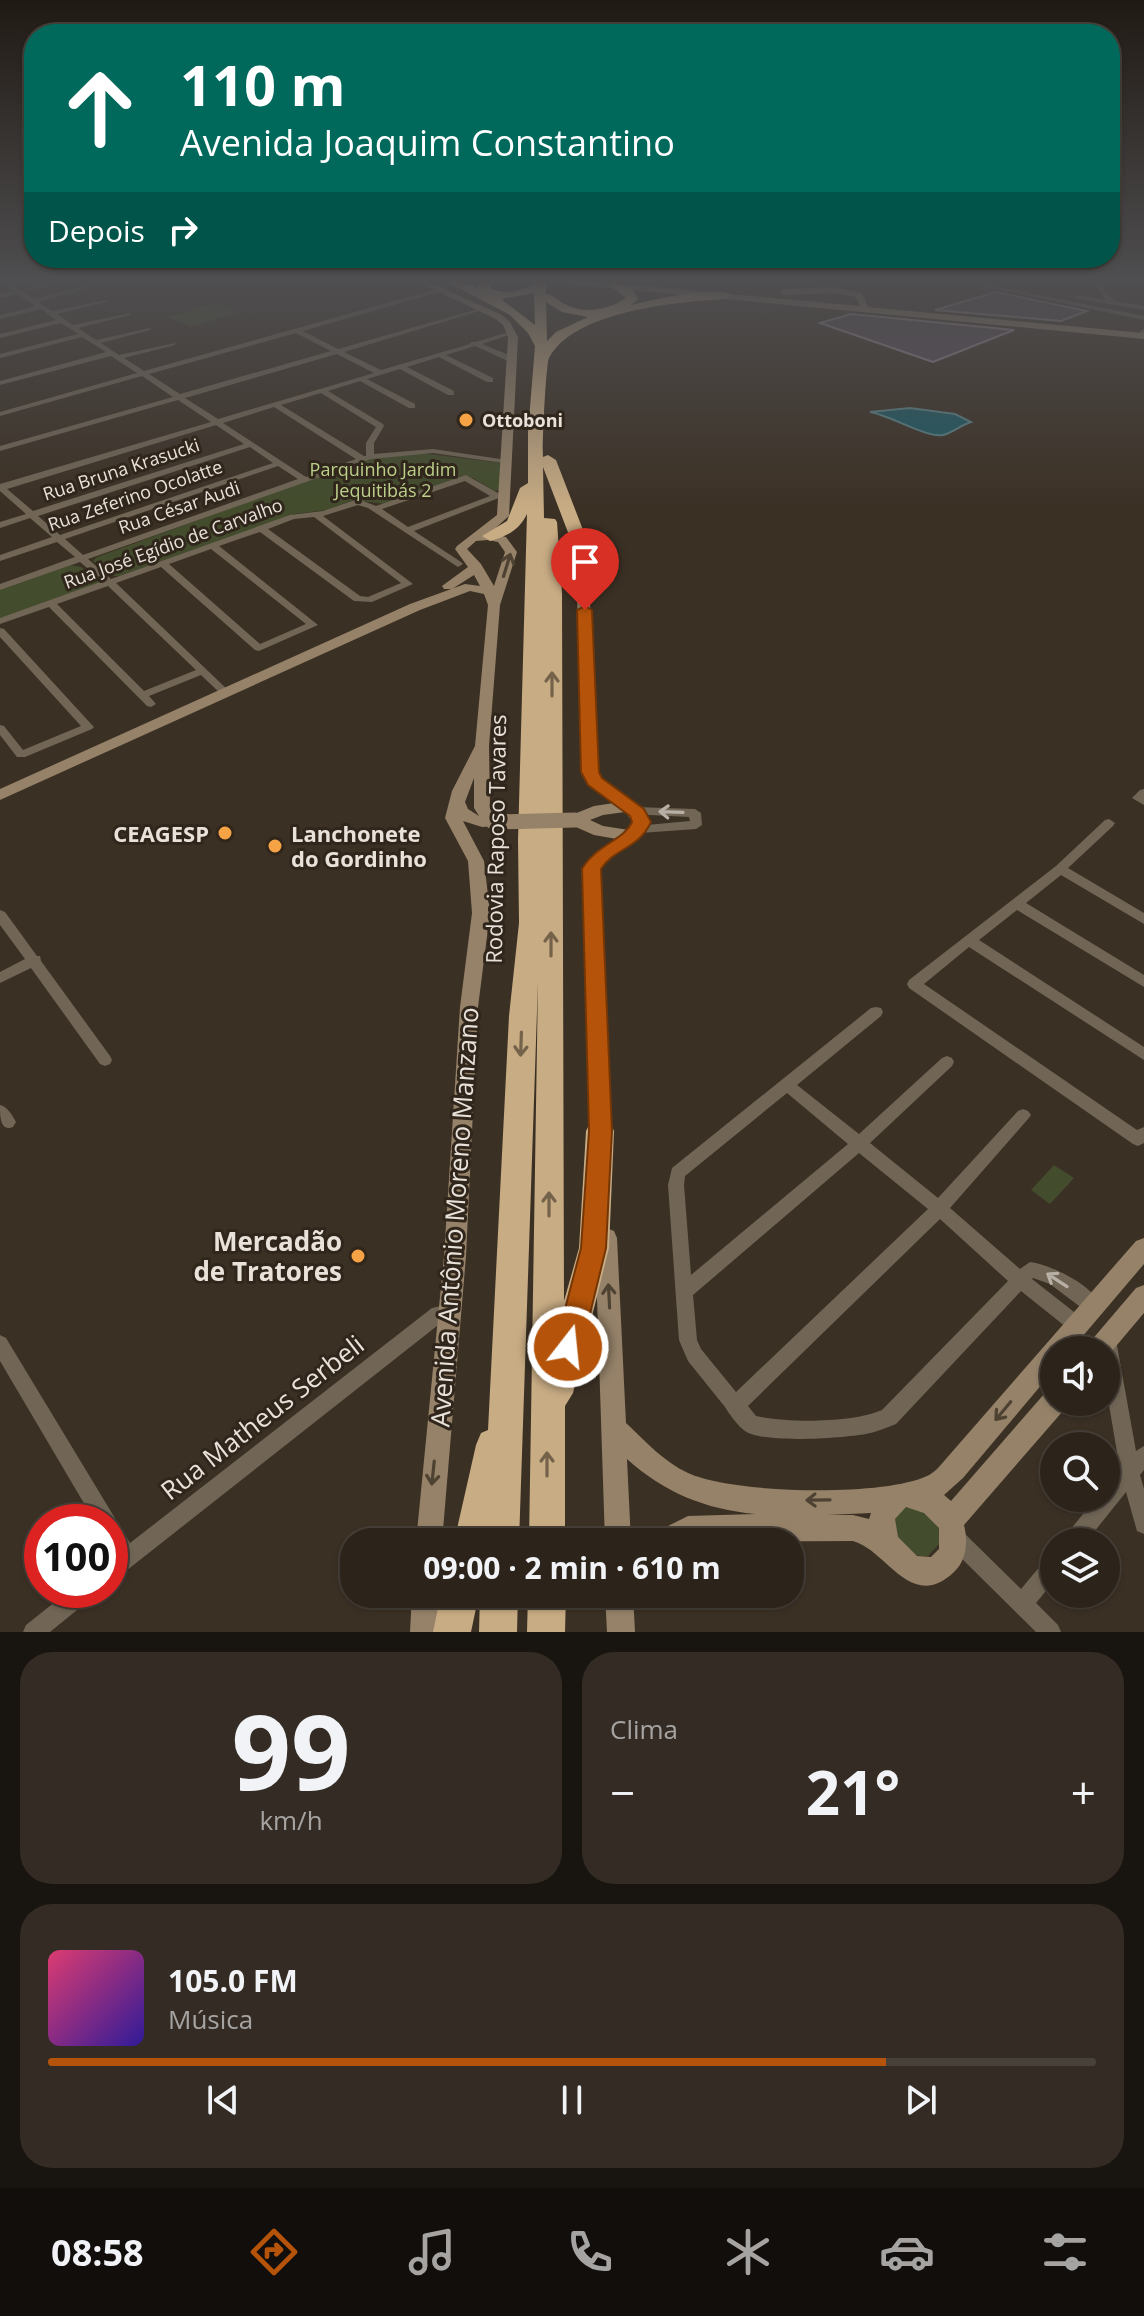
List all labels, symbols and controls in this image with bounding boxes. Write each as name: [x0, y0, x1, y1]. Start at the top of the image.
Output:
text: 110 m: [180, 46, 346, 122]
icon: ahead: [48, 56, 152, 160]
text: Avenida Joaquim Constantino: [180, 118, 675, 167]
icon: right: [161, 208, 205, 252]
text: Depois: [48, 210, 145, 251]
place label: Ottoboni: [482, 408, 563, 432]
marker: Ottoboni: [457, 411, 475, 429]
street label: Rua Bruna Krasucki: [40, 432, 202, 506]
street label: Rua Zeferino Ocolatte: [45, 454, 225, 536]
park label: Parquinho Jardim Jequitibás 2: [310, 457, 456, 502]
street label: Rua César Audi: [115, 475, 243, 539]
street label: Rua José Egídio de Carvalho: [60, 492, 286, 594]
pin: [551, 528, 619, 610]
icon: arrive: [563, 540, 607, 584]
one-way arrow: [501, 553, 515, 578]
one-way arrow: [544, 671, 560, 698]
street label: Rodovia Raposo Tavares: [478, 714, 512, 964]
one-way arrow: [658, 804, 685, 819]
place label: CEAGESP: [113, 818, 209, 848]
place label: Lanchonete do Gordinho: [291, 818, 427, 873]
marker: CEAGESP: [216, 824, 234, 842]
marker: Lanchonete do Gordinho: [266, 837, 284, 855]
one-way arrow: [543, 931, 559, 958]
street label: Avenida Antônio Moreno Manzano: [421, 1006, 487, 1428]
one-way arrow: [513, 1030, 528, 1057]
one-way arrow: [541, 1191, 557, 1218]
place label: Mercadão de Tratores: [193, 1223, 342, 1289]
marker: Mercadão de Tratores: [349, 1247, 367, 1265]
one-way arrow: [1047, 1272, 1069, 1289]
one-way arrow: [601, 1283, 616, 1310]
position arrow: [526, 1305, 610, 1389]
street label: Rua Matheus Serbeli: [153, 1326, 371, 1508]
map controls: [1040, 1336, 1120, 1608]
button: sound: [1040, 1336, 1120, 1416]
one-way arrow: [995, 1401, 1013, 1421]
button: search: [1040, 1432, 1120, 1512]
one-way arrow: [539, 1451, 555, 1478]
one-way arrow: [426, 1459, 441, 1486]
one-way arrow: [805, 1492, 832, 1508]
speed limit sign: 100: [24, 1504, 128, 1608]
button: layers: [1040, 1528, 1120, 1608]
text: 09:00 · 2 min · 610 m: [423, 1547, 721, 1588]
text: 99: [232, 1679, 350, 1820]
text: Clima: [610, 1711, 678, 1747]
text: 21°: [806, 1751, 900, 1833]
text: −: [610, 1762, 635, 1822]
text: +: [1071, 1762, 1096, 1822]
text: km/h: [259, 1802, 323, 1838]
text: 105.0 FM: [168, 1960, 298, 2001]
text: Música: [168, 2001, 253, 2037]
icon: previous: [201, 2078, 245, 2122]
icon: pause: [550, 2078, 594, 2122]
icon: next: [899, 2078, 943, 2122]
icon: directions: [246, 2224, 302, 2280]
icon: music: [404, 2224, 460, 2280]
icon: phone: [562, 2224, 618, 2280]
icon: climate: [720, 2224, 776, 2280]
icon: car: [879, 2224, 935, 2280]
icon: filters: [1037, 2224, 1093, 2280]
text: 08:58: [51, 2228, 144, 2277]

